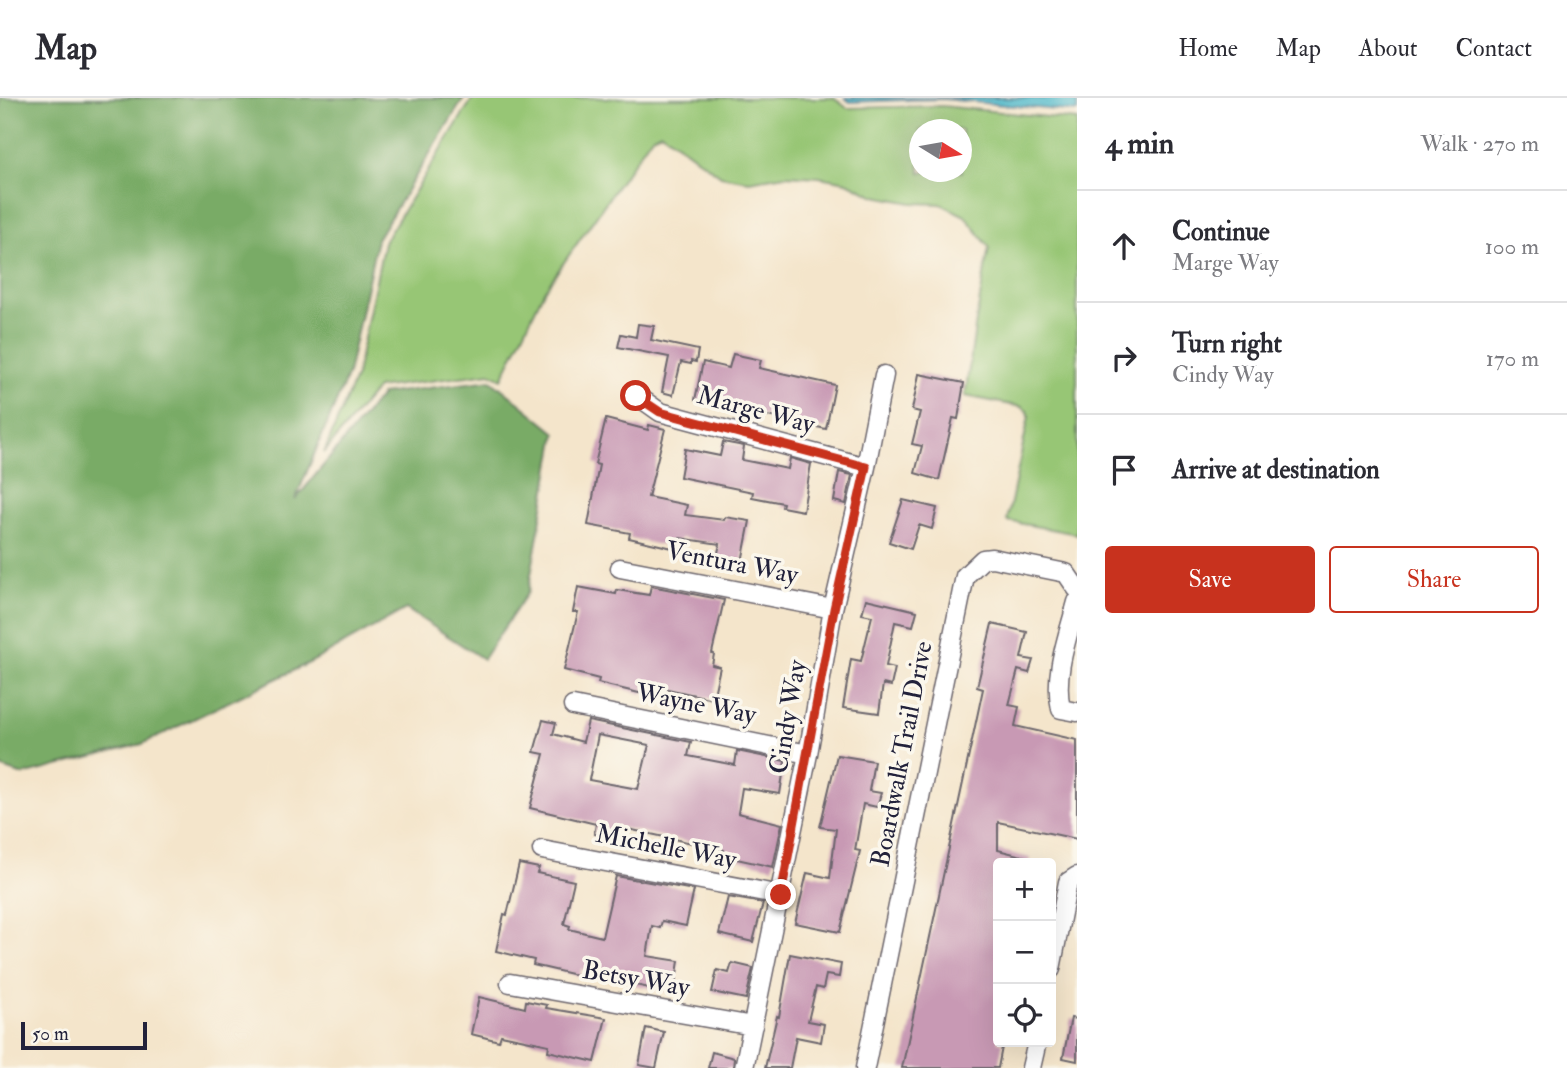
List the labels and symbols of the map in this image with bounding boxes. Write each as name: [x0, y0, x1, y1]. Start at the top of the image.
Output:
north arrow: [909, 119, 972, 182]
street label: Marge Way: [694, 379, 819, 441]
route start: [620, 380, 651, 411]
street label: Ventura Way: [663, 534, 801, 592]
street label: Boardwalk Trail Drive: [864, 638, 940, 870]
street label: Cindy Way: [762, 657, 814, 776]
street label: Wayne Way: [632, 676, 759, 731]
street label: Michelle Way: [593, 818, 740, 876]
route end: [765, 879, 796, 910]
street label: Betsy Way: [580, 954, 693, 1004]
scale bar: [21, 1019, 147, 1051]

